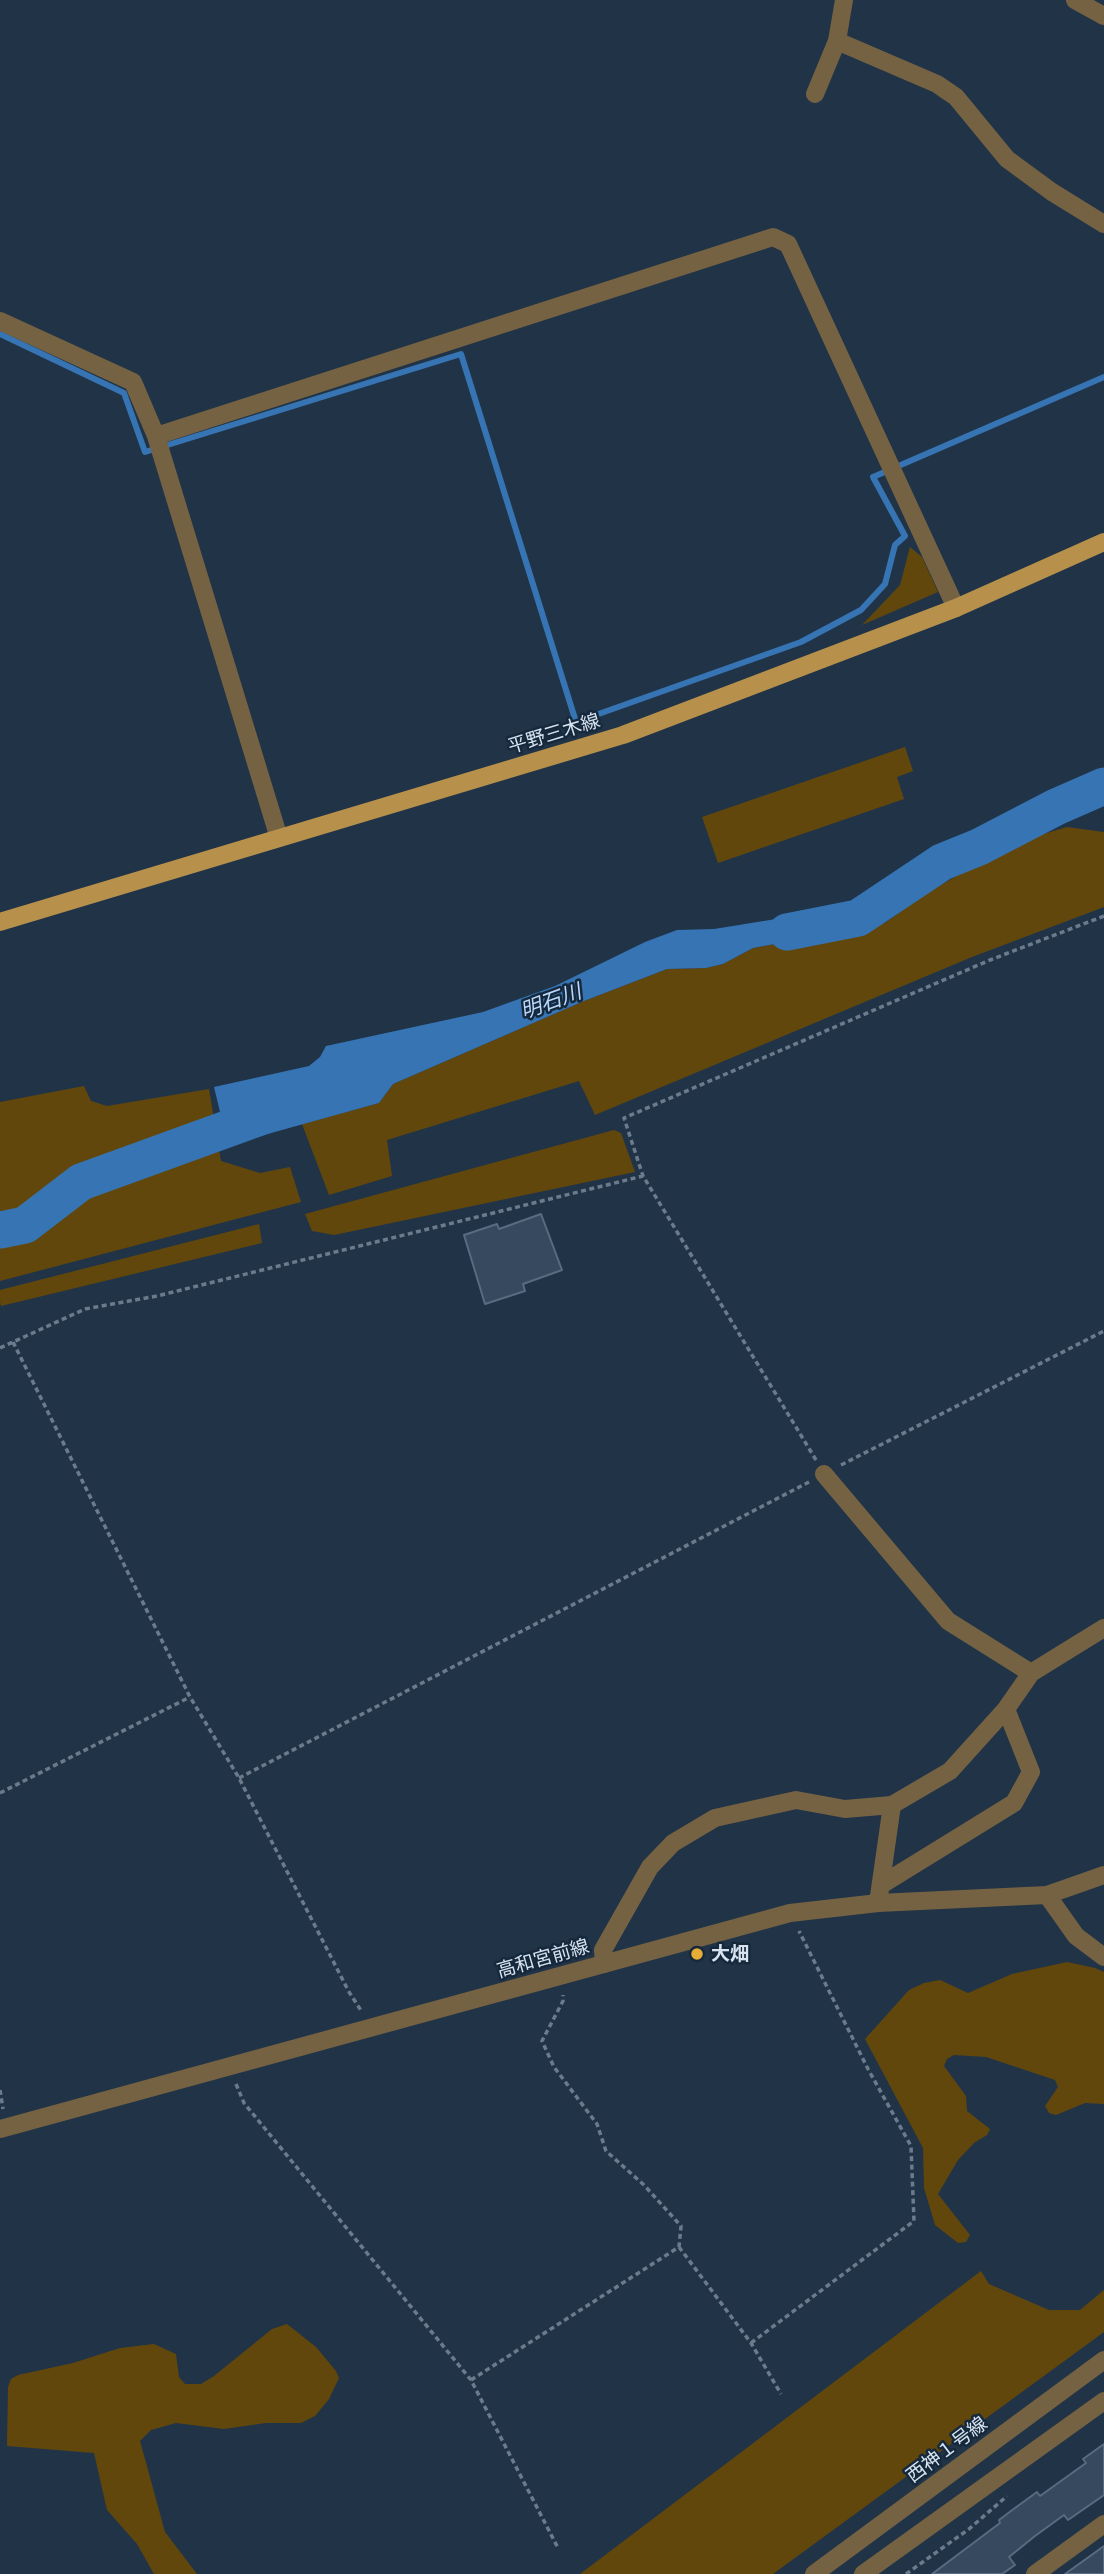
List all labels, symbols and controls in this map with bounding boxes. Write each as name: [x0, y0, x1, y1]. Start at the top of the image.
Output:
street label: 平野三木線: [505, 709, 603, 759]
water label: 明石川: [517, 979, 585, 1025]
street label: 高和宮前線: [494, 1935, 592, 1983]
place label: 大畑: [711, 1943, 749, 1965]
marker: 大畑: [689, 1946, 705, 1962]
street label: 西神１号線: [902, 2412, 992, 2488]

